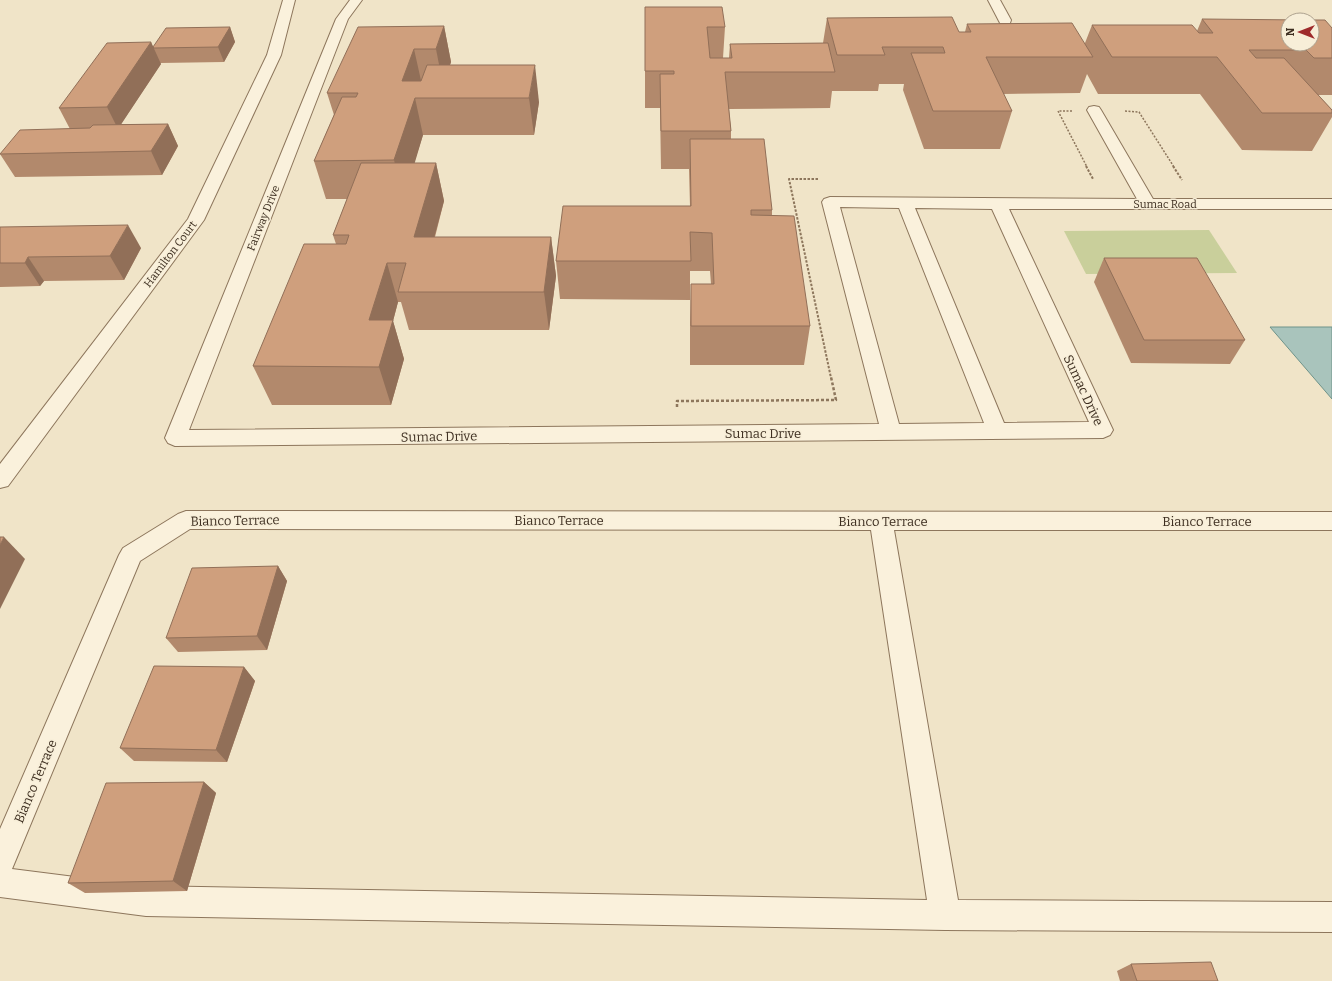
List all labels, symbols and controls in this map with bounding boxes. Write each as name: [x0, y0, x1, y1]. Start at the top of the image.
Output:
north arrow: [1280, 12, 1320, 52]
text: N: [1284, 27, 1297, 36]
street label: Fairway Drive: [244, 184, 283, 253]
street label: Sumac Road: [1133, 198, 1197, 211]
street label: Hamilton Court: [141, 219, 200, 290]
street label: Sumac Drive: [1061, 352, 1107, 428]
street label: Sumac Drive: [725, 426, 801, 441]
street label: Sumac Drive: [401, 428, 477, 445]
street label: Bianco Terrace: [190, 512, 280, 529]
street label: Bianco Terrace: [514, 513, 604, 528]
street label: Bianco Terrace: [838, 514, 928, 529]
street label: Bianco Terrace: [1162, 514, 1252, 529]
street label: Bianco Terrace: [11, 737, 60, 825]

